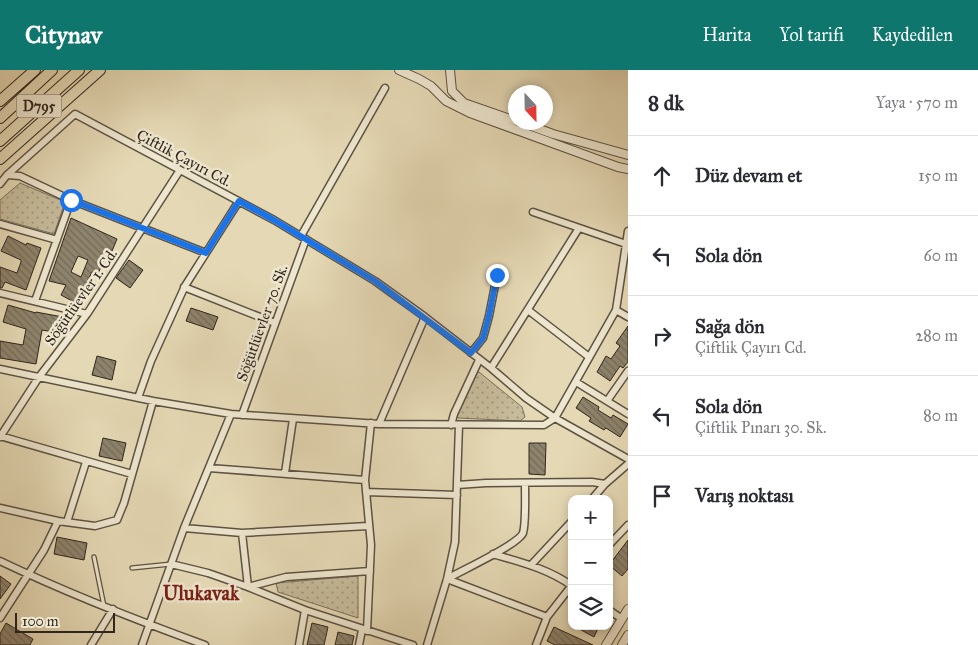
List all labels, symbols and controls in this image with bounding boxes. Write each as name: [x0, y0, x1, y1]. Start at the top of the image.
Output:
text: Citynav: [25, 20, 102, 50]
text: Harita: [702, 24, 751, 46]
text: Yol tarifi: [779, 24, 844, 46]
text: Kaydedilen: [872, 24, 953, 46]
north arrow: [508, 85, 553, 130]
text: 8 dk: [648, 90, 684, 116]
text: Yaya · 570 m: [876, 93, 958, 112]
road number: D795: [16, 94, 62, 118]
street label: Çiftlik Çayırı Cd.: [134, 126, 234, 190]
icon: ahead: [648, 162, 676, 190]
text: Düz devam et: [695, 164, 802, 187]
text: 150 m: [918, 166, 958, 185]
route start: [60, 189, 83, 212]
icon: left: [648, 242, 676, 270]
text: Sola dön: [695, 244, 762, 267]
street label: Söğütlüevler 1. Cd.: [41, 245, 121, 349]
text: 60 m: [924, 246, 958, 265]
street label: Söğütlüevler 70. Sk.: [233, 262, 291, 384]
route end: [486, 264, 509, 287]
text: Sağa dön: [695, 315, 764, 338]
icon: right: [648, 322, 676, 350]
text: 280 m: [915, 326, 958, 345]
text: Çiftlik Çayırı Cd.: [695, 338, 806, 357]
text: Sola dön: [695, 395, 762, 418]
icon: left: [648, 402, 676, 430]
text: 80 m: [923, 406, 958, 425]
text: Çiftlik Pınarı 30. Sk.: [695, 418, 826, 437]
icon: arrive: [648, 482, 676, 510]
text: Varış noktası: [695, 484, 794, 507]
map controls: [568, 495, 613, 630]
button: +: [568, 495, 613, 540]
button: −: [568, 540, 613, 585]
district label: Ulukavak: [163, 581, 240, 605]
button: layers: [568, 585, 613, 630]
scale bar: [15, 610, 115, 633]
text: 100 m: [22, 613, 59, 630]

